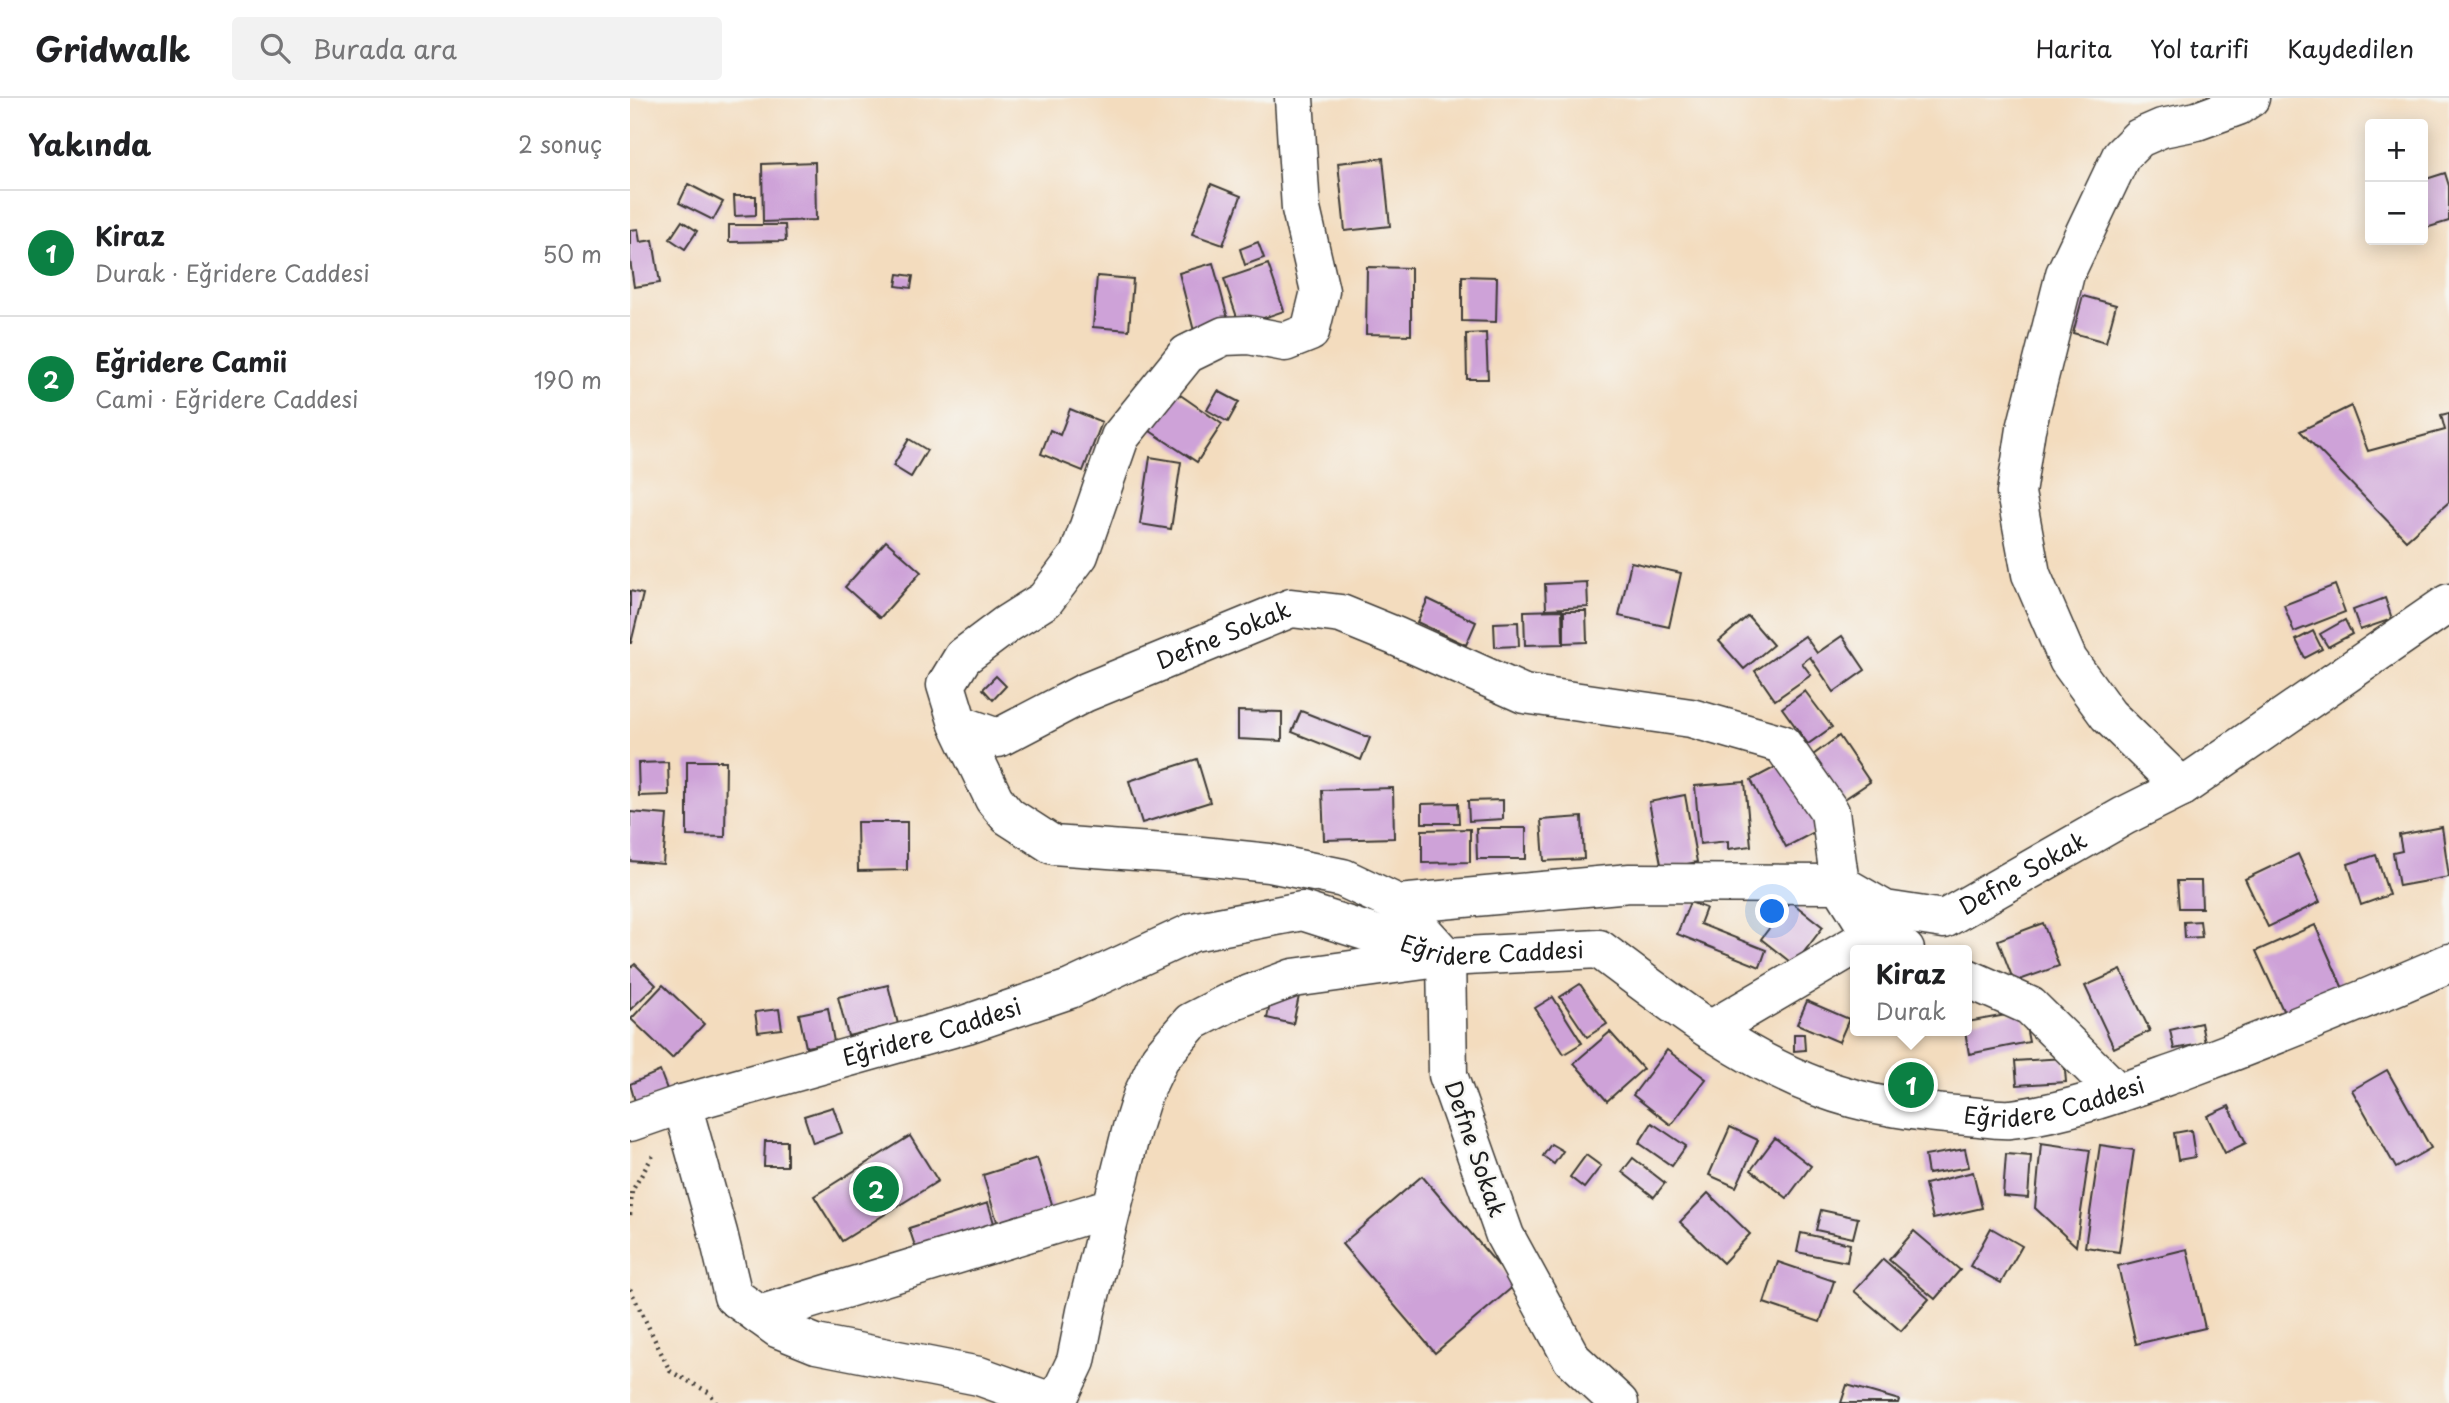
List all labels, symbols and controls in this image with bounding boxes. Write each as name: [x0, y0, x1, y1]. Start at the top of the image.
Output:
search box: [232, 17, 722, 80]
text: Gridwalk: [35, 23, 190, 73]
icon: search: [256, 29, 294, 67]
text: Burada ara: [312, 29, 457, 68]
text: Harita: [2036, 30, 2112, 66]
text: Yol tarifi: [2150, 30, 2249, 66]
text: Kaydedilen: [2287, 30, 2414, 66]
map controls: [2365, 119, 2428, 245]
button: +: [2365, 119, 2428, 182]
text: Yakında: [28, 121, 151, 166]
text: 2 sonuç: [518, 126, 602, 161]
button: −: [2365, 182, 2428, 245]
text: Kiraz: [95, 216, 165, 255]
text: 1: [46, 236, 57, 271]
text: 50 m: [542, 236, 602, 271]
text: Durak · Eğridere Caddesi: [95, 255, 370, 290]
text: Eğridere Camii: [95, 342, 287, 381]
text: 2: [43, 362, 59, 397]
text: 190 m: [534, 362, 602, 397]
text: Cami · Eğridere Caddesi: [95, 381, 358, 416]
street label: Defne Sokak: [1151, 591, 1296, 678]
street label: Defne Sokak: [1952, 822, 2093, 923]
your location: [1755, 894, 1789, 928]
street label: Eğridere Caddesi: [1396, 925, 1585, 973]
popup: [1850, 945, 1972, 1036]
text: Kiraz: [1876, 954, 1946, 993]
street label: Eğridere Caddesi: [838, 988, 1026, 1074]
text: Durak: [1876, 993, 1946, 1028]
pin: 1: [1888, 1059, 1934, 1111]
street label: Eğridere Caddesi: [1962, 1066, 2149, 1135]
street label: Defne Sokak: [1437, 1076, 1516, 1221]
pin: 2: [853, 1163, 899, 1215]

